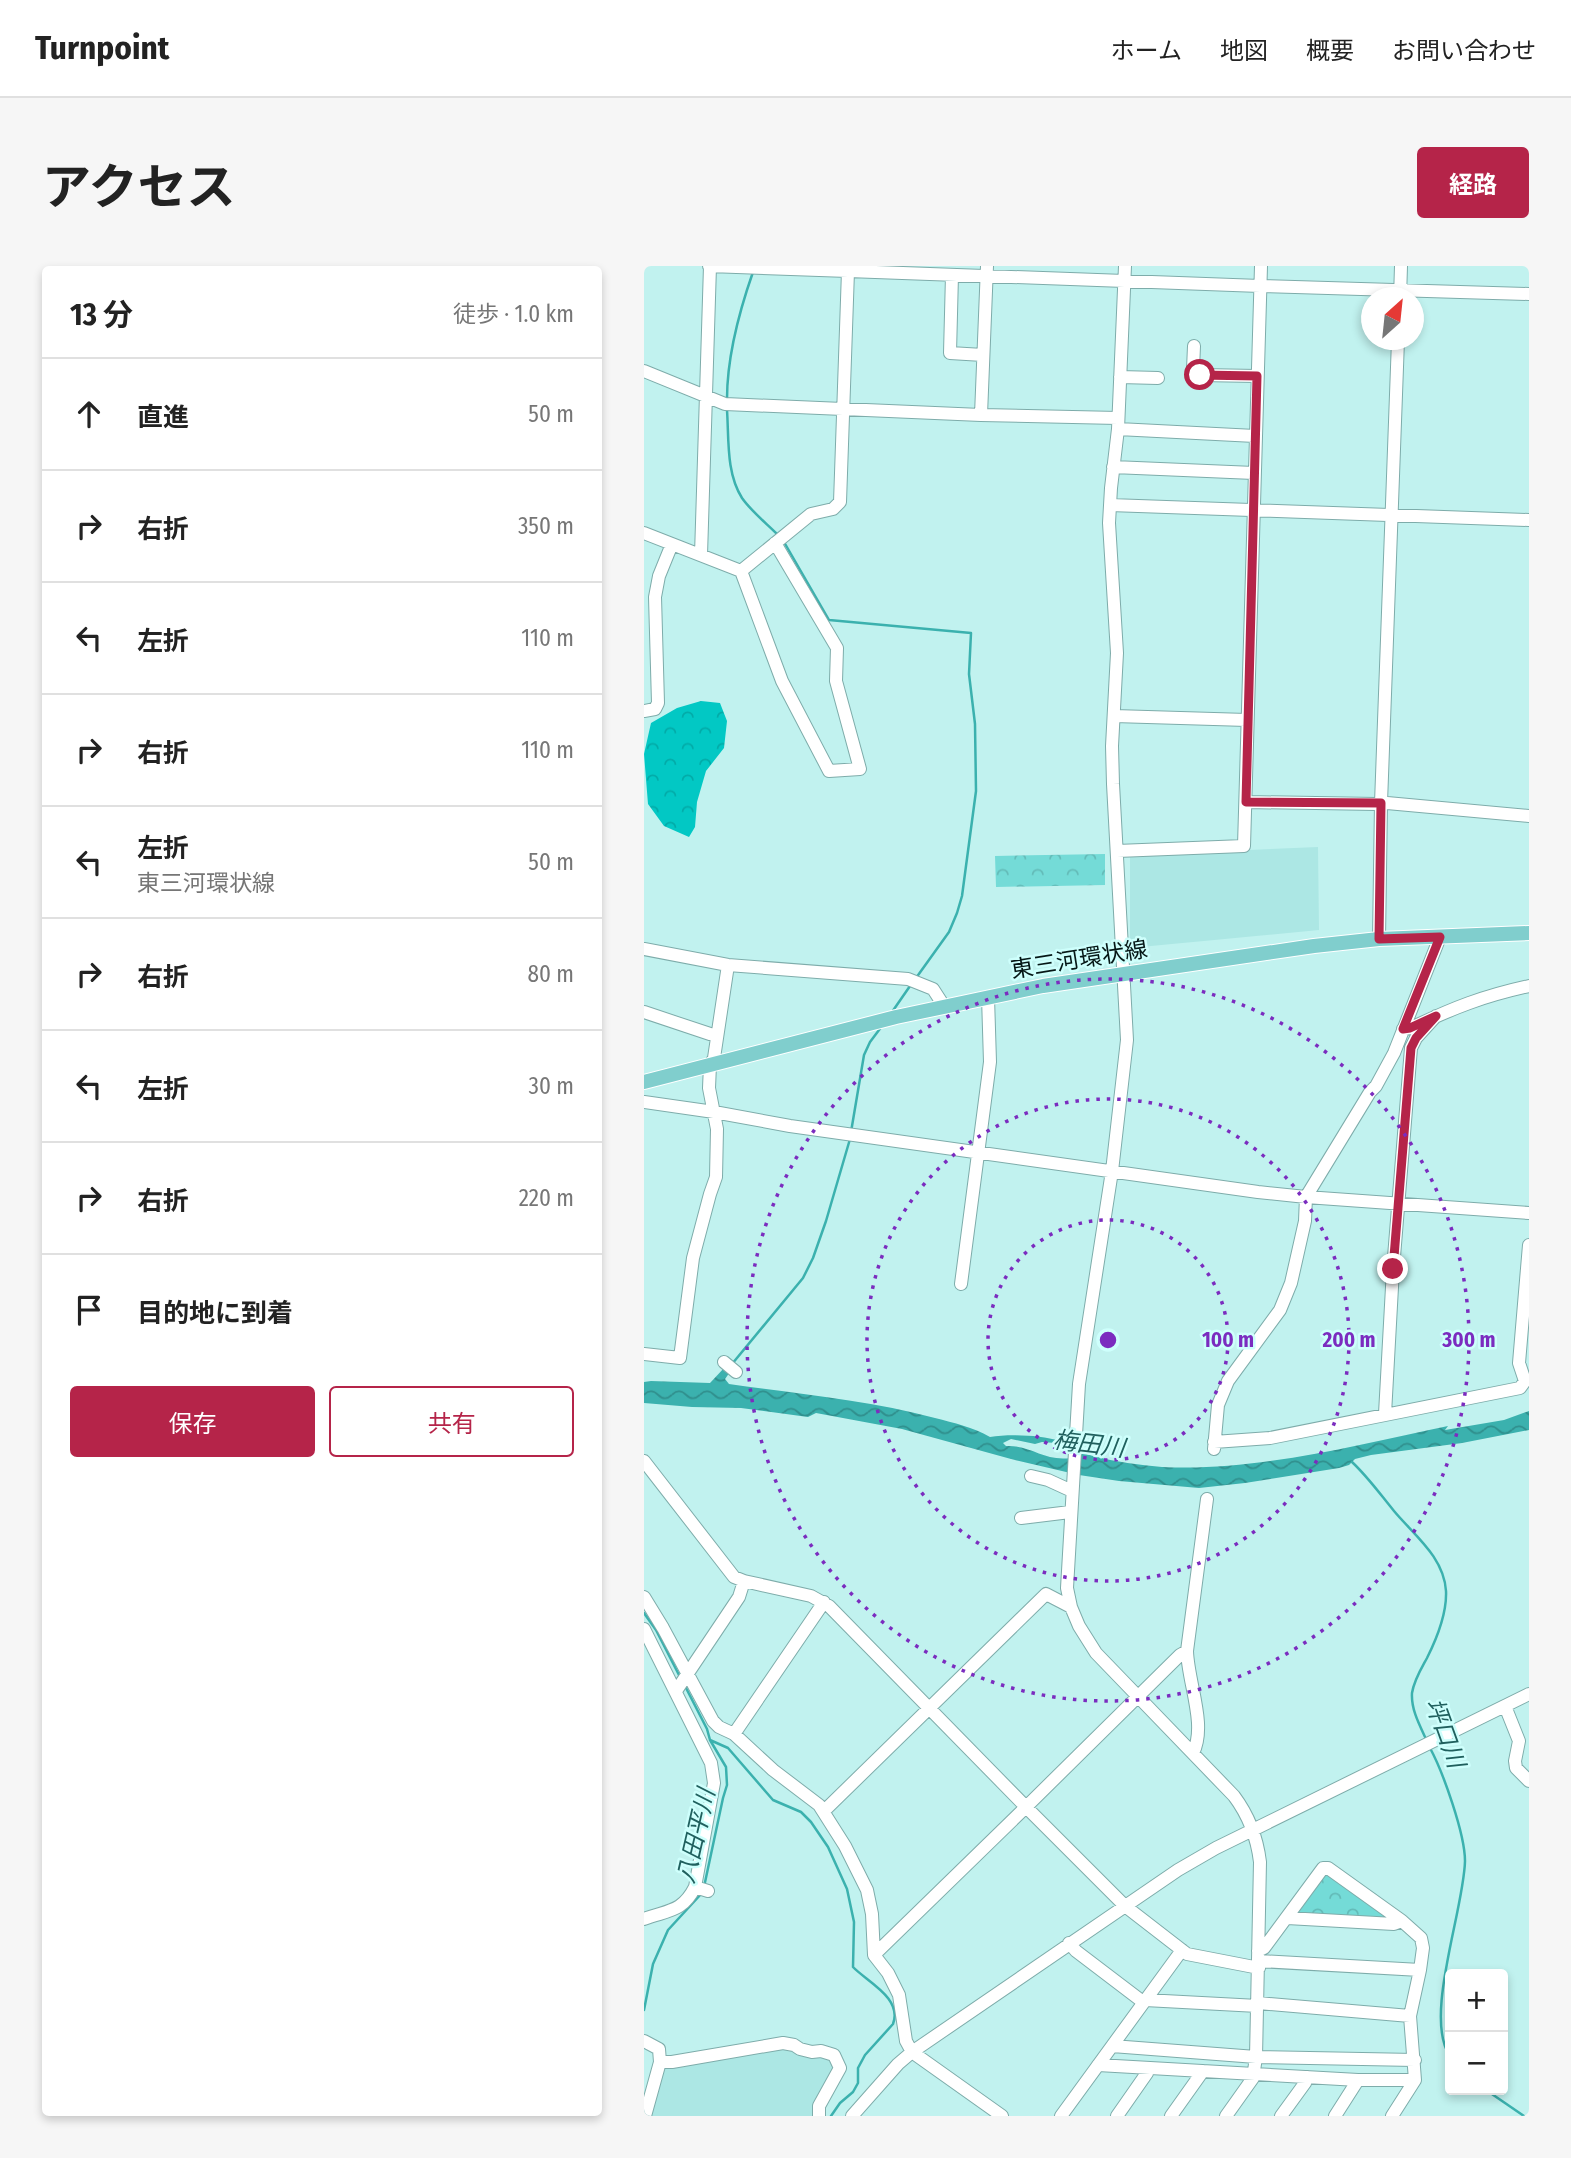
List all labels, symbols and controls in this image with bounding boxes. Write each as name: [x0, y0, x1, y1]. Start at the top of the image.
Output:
text: Turnpoint: [35, 28, 169, 68]
text: ホーム: [1111, 37, 1182, 65]
text: 地図: [1220, 37, 1268, 65]
text: 概要: [1306, 37, 1354, 65]
text: お問い合わせ: [1392, 37, 1536, 65]
button: 経路: [1417, 147, 1529, 218]
text: アクセス: [42, 158, 236, 217]
north arrow: [1361, 287, 1424, 350]
text: 13 分: [70, 297, 133, 333]
text: 徒歩 · 1.0 km: [453, 300, 574, 328]
route start: [1184, 359, 1215, 390]
icon: ahead: [70, 395, 108, 433]
text: 50 m: [528, 400, 574, 428]
text: 直進: [137, 402, 189, 433]
icon: right: [70, 507, 108, 545]
text: 350 m: [518, 512, 574, 540]
text: 右折: [137, 514, 189, 545]
icon: left: [70, 619, 108, 657]
text: 110 m: [521, 624, 574, 652]
text: 左折: [137, 626, 189, 657]
icon: right: [70, 731, 108, 769]
text: 110 m: [521, 736, 574, 764]
text: 右折: [137, 738, 189, 769]
text: 左折: [137, 833, 189, 864]
icon: left: [70, 843, 108, 881]
text: 50 m: [528, 848, 574, 876]
text: 東三河環状線: [137, 869, 275, 897]
street label: 東三河環状線: [1009, 934, 1149, 984]
icon: right: [70, 955, 108, 993]
text: 80 m: [527, 960, 574, 988]
text: 右折: [137, 962, 189, 993]
icon: left: [70, 1067, 108, 1105]
text: 30 m: [529, 1072, 574, 1100]
text: 左折: [137, 1074, 189, 1105]
icon: right: [70, 1179, 108, 1217]
text: 220 m: [519, 1184, 574, 1212]
text: 右折: [137, 1186, 189, 1217]
route end: [1377, 1253, 1408, 1284]
icon: arrive: [70, 1291, 108, 1329]
text: 目的地に到着: [137, 1298, 293, 1329]
text: 100 m: [1202, 1327, 1254, 1353]
text: 200 m: [1321, 1327, 1376, 1353]
text: 300 m: [1441, 1327, 1496, 1353]
centre of rings: [1096, 1328, 1120, 1352]
button: 保存: [70, 1386, 315, 1457]
button: 共有: [329, 1386, 574, 1457]
water label: 梅田川: [1052, 1426, 1129, 1463]
water label: 坪口川: [1420, 1694, 1471, 1774]
water label: 八田平川: [672, 1783, 721, 1886]
map controls: [1445, 1969, 1508, 2095]
button: +: [1445, 1969, 1508, 2032]
button: −: [1445, 2032, 1508, 2095]

